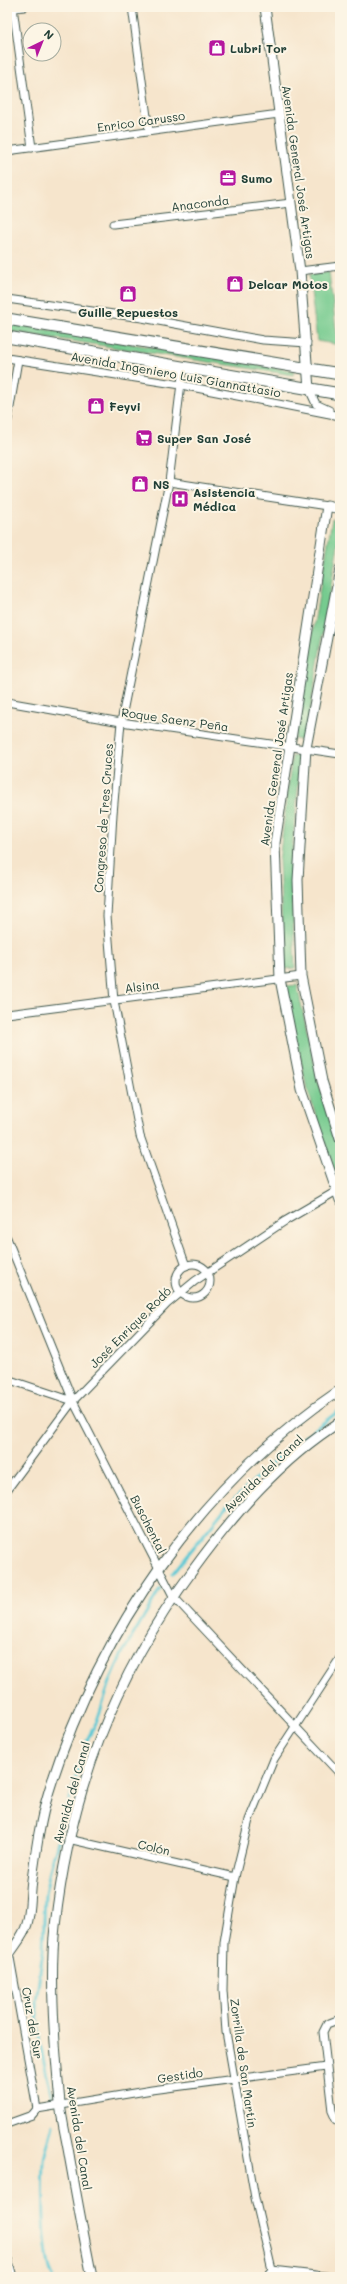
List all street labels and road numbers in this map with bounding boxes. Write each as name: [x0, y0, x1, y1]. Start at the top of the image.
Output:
street label: Avenida General José Artigas: [279, 84, 319, 260]
street label: Enrico Carusso: [96, 107, 186, 135]
street label: Anaconda: [170, 192, 230, 214]
street label: Avenida Ingeniero Luis Giannattasio: [70, 348, 282, 400]
street label: Avenida General José Artigas: [256, 671, 296, 847]
street label: Roque Saenz Peña: [120, 704, 230, 734]
street label: Congreso de Tres Cruces: [90, 743, 116, 893]
street label: Alsina: [124, 976, 160, 996]
street label: José Enrique Rodó: [86, 1283, 174, 1371]
street label: Avenida del Canal: [220, 1431, 306, 1515]
street label: Buschental: [127, 1492, 171, 1556]
street label: Avenida del Canal: [49, 1739, 93, 1845]
street label: Colón: [136, 1836, 172, 1858]
street label: Cruz del Sur: [19, 1986, 47, 2060]
street label: Zorrilla de San Martín: [227, 1997, 261, 2129]
street label: Gestido: [156, 2064, 204, 2086]
street label: Avenida del Canal: [64, 2085, 96, 2191]

